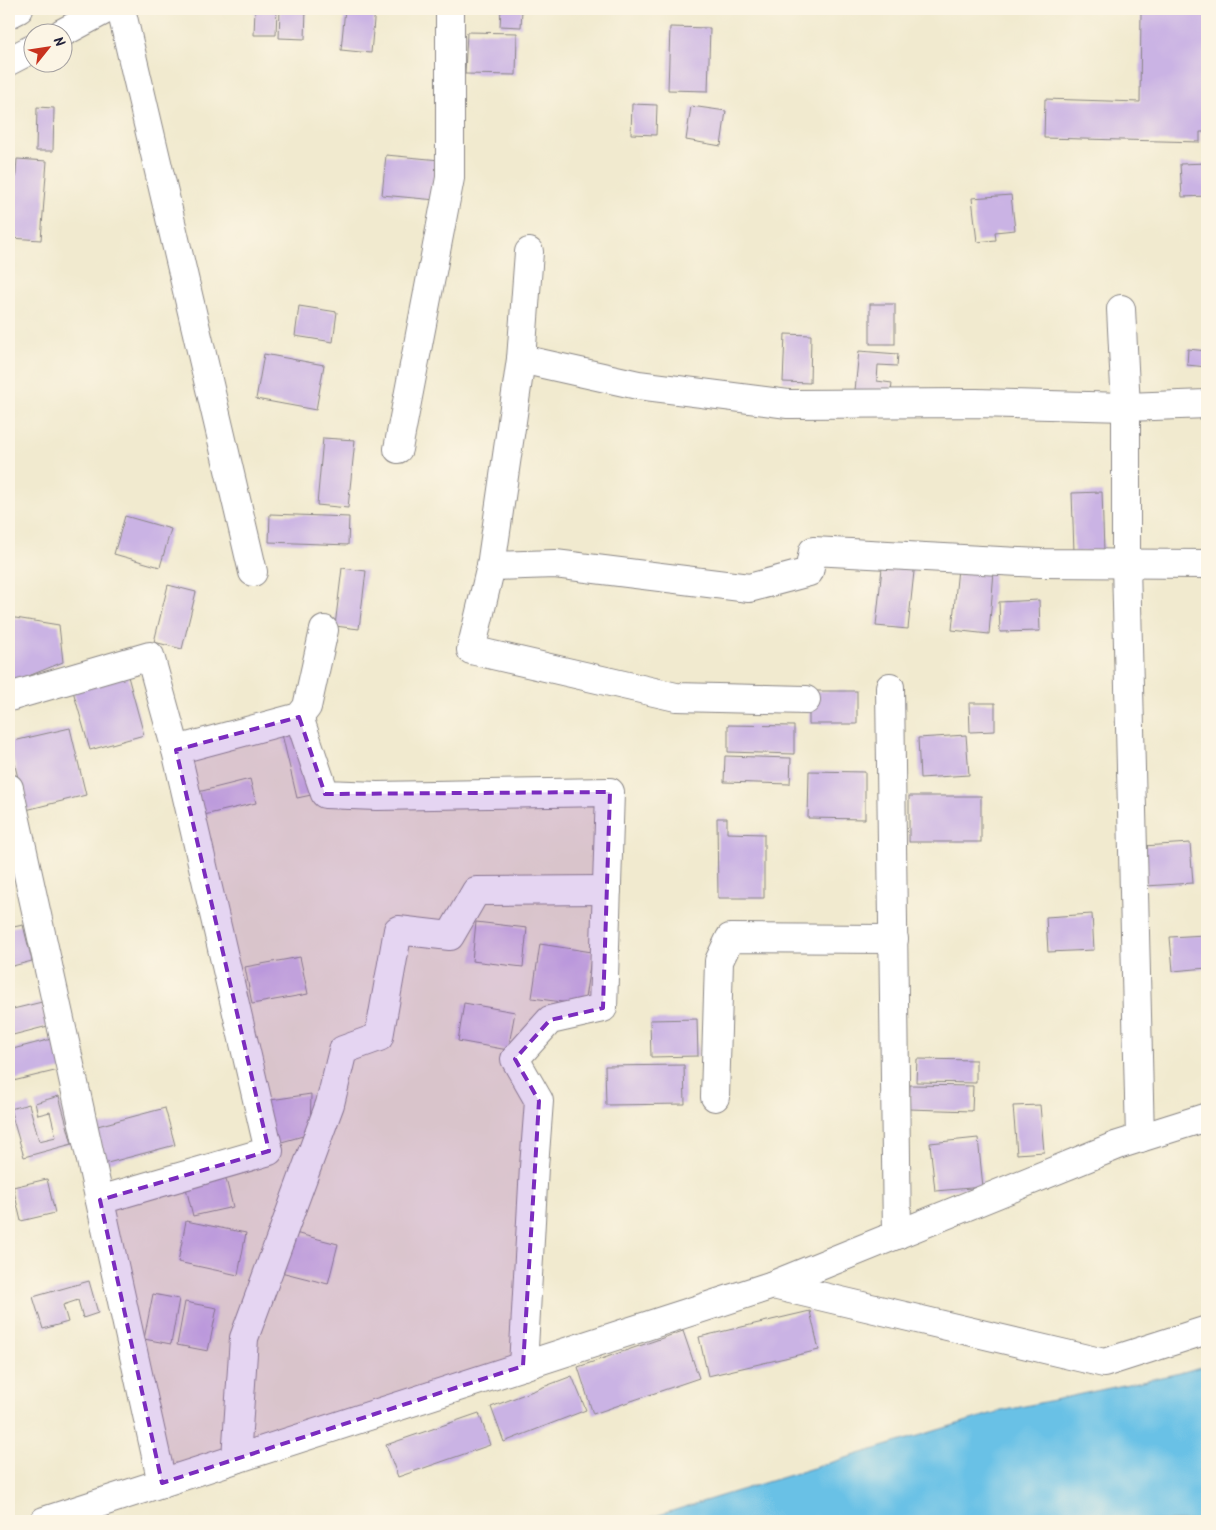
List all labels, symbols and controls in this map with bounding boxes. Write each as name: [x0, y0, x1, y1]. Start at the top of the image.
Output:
north arrow: [22, 22, 72, 72]
text: N: [47, 33, 70, 51]

